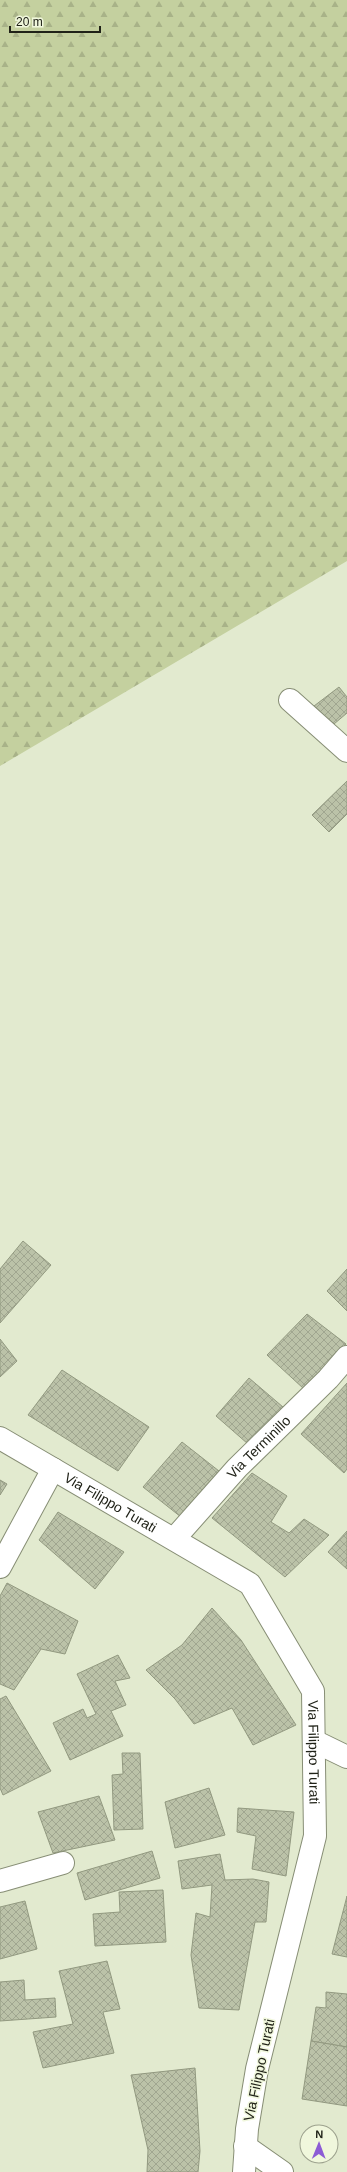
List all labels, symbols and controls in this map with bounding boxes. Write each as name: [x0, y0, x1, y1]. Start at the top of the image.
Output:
scale bar: [10, 8, 100, 34]
text: 20 m: [16, 15, 43, 29]
street label: Via Terminillo: [223, 1412, 294, 1482]
street label: Via Filippo Turati: [62, 1469, 160, 1536]
street label: Via Filippo Turati: [305, 1700, 323, 1805]
street label: Via Filippo Turati: [240, 2017, 278, 2123]
north arrow: [299, 2124, 339, 2164]
text: N: [315, 2128, 323, 2140]

